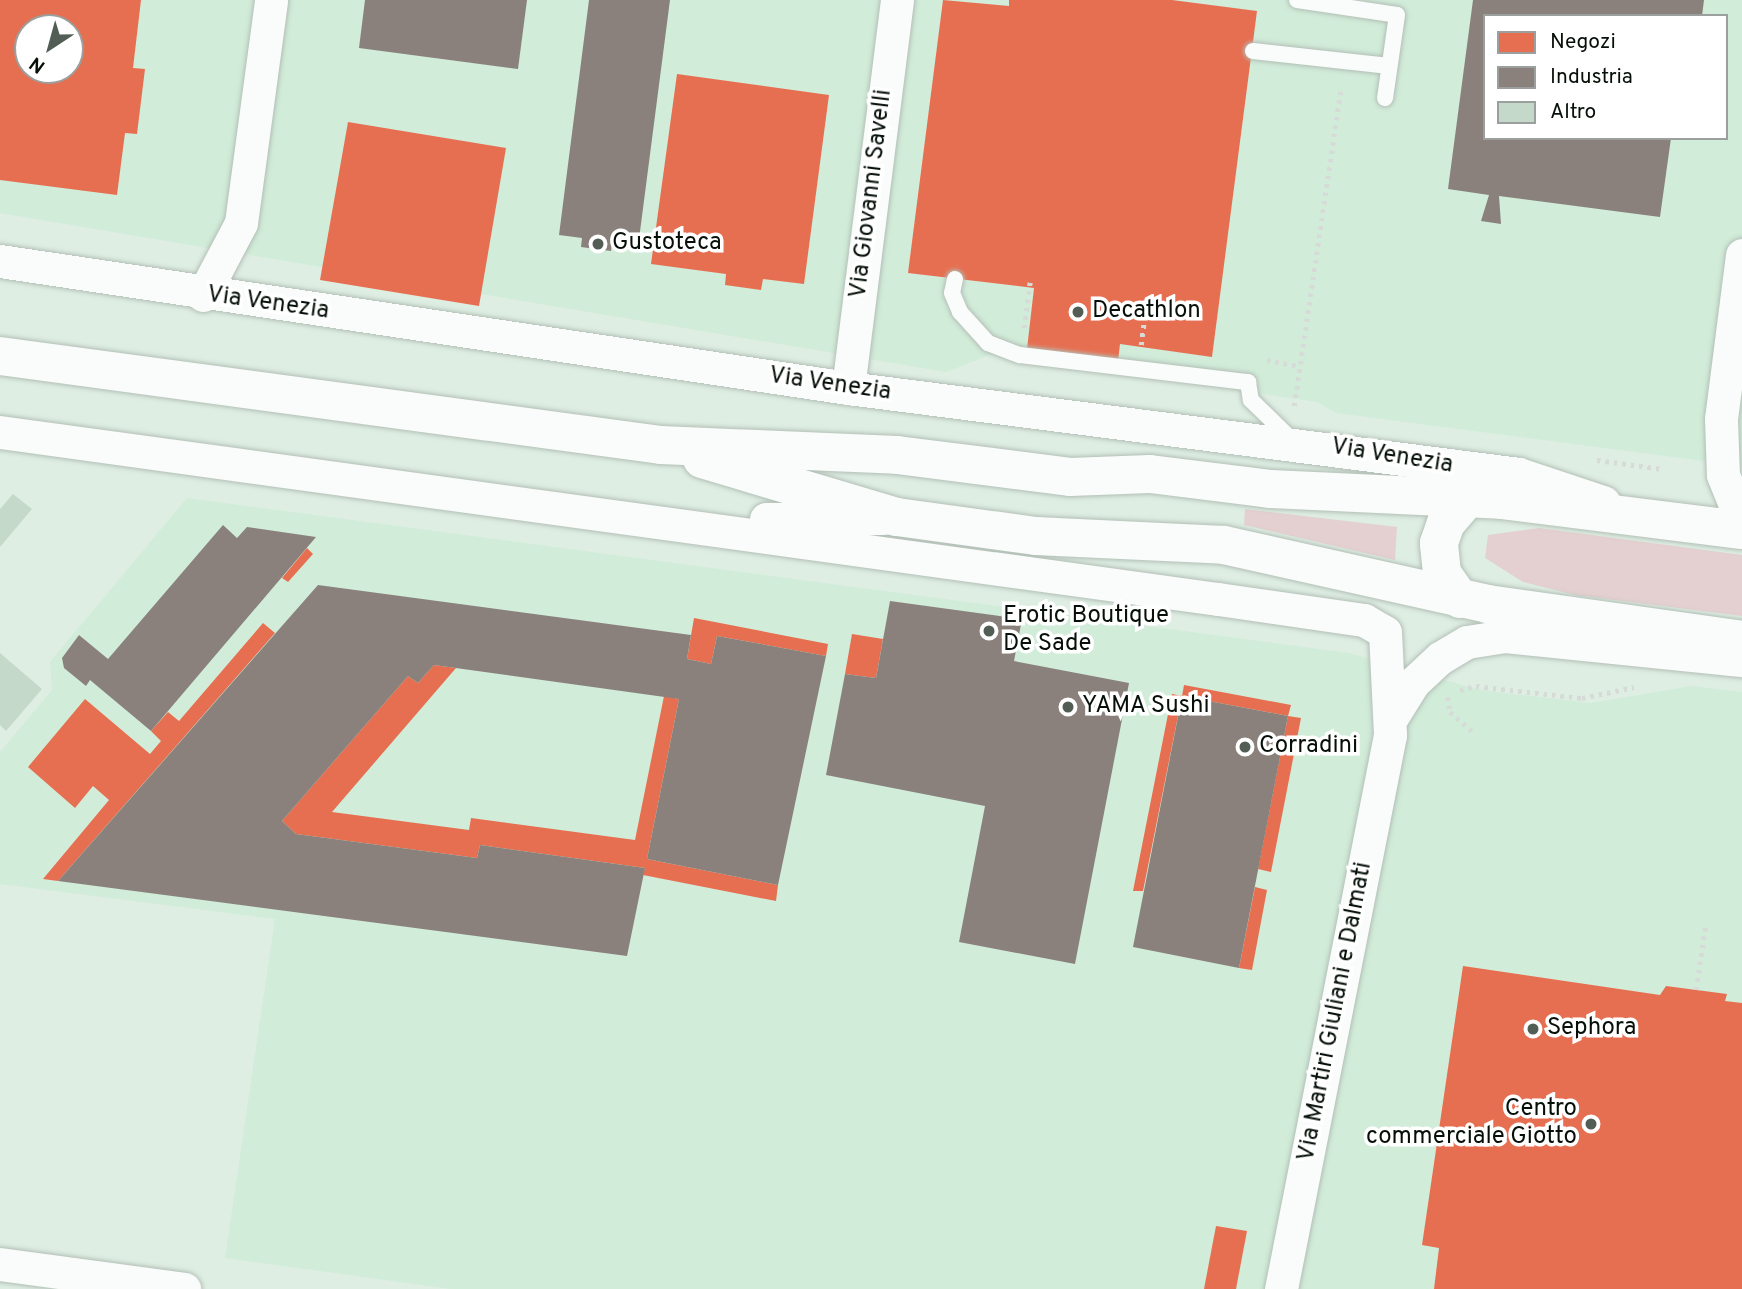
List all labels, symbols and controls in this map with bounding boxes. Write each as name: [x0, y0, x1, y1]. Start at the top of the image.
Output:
north arrow: [14, 14, 84, 84]
legend: [1483, 14, 1728, 140]
text: Negozi: [1550, 29, 1616, 56]
text: N: [25, 51, 50, 78]
text: Industria: [1550, 64, 1633, 91]
street label: Via Giovanni Savelli: [845, 88, 899, 300]
text: Altro: [1550, 99, 1596, 126]
place label: Gustoteca: [612, 230, 722, 258]
marker: Gustoteca: [590, 236, 606, 252]
street label: Via Venezia: [205, 281, 331, 327]
place label: Decathlon: [1092, 298, 1201, 326]
marker: Decathlon: [1070, 304, 1086, 320]
street label: Via Venezia: [767, 362, 893, 408]
street label: Via Venezia: [1329, 433, 1455, 481]
place label: Erotic Boutique De Sade: [1003, 603, 1169, 659]
marker: Erotic Boutique De Sade: [981, 623, 997, 639]
place label: YAMA Sushi: [1082, 693, 1211, 721]
marker: YAMA Sushi: [1060, 699, 1076, 715]
place label: Corradini: [1259, 733, 1358, 761]
marker: Corradini: [1237, 739, 1253, 755]
street label: Via Martiri Giuliani e Dalmati: [1293, 860, 1379, 1164]
place label: Sephora: [1547, 1015, 1636, 1043]
marker: Sephora: [1525, 1021, 1541, 1037]
place label: Centro commerciale Giotto: [1366, 1096, 1577, 1152]
marker: Centro commerciale Giotto: [1583, 1116, 1599, 1132]

